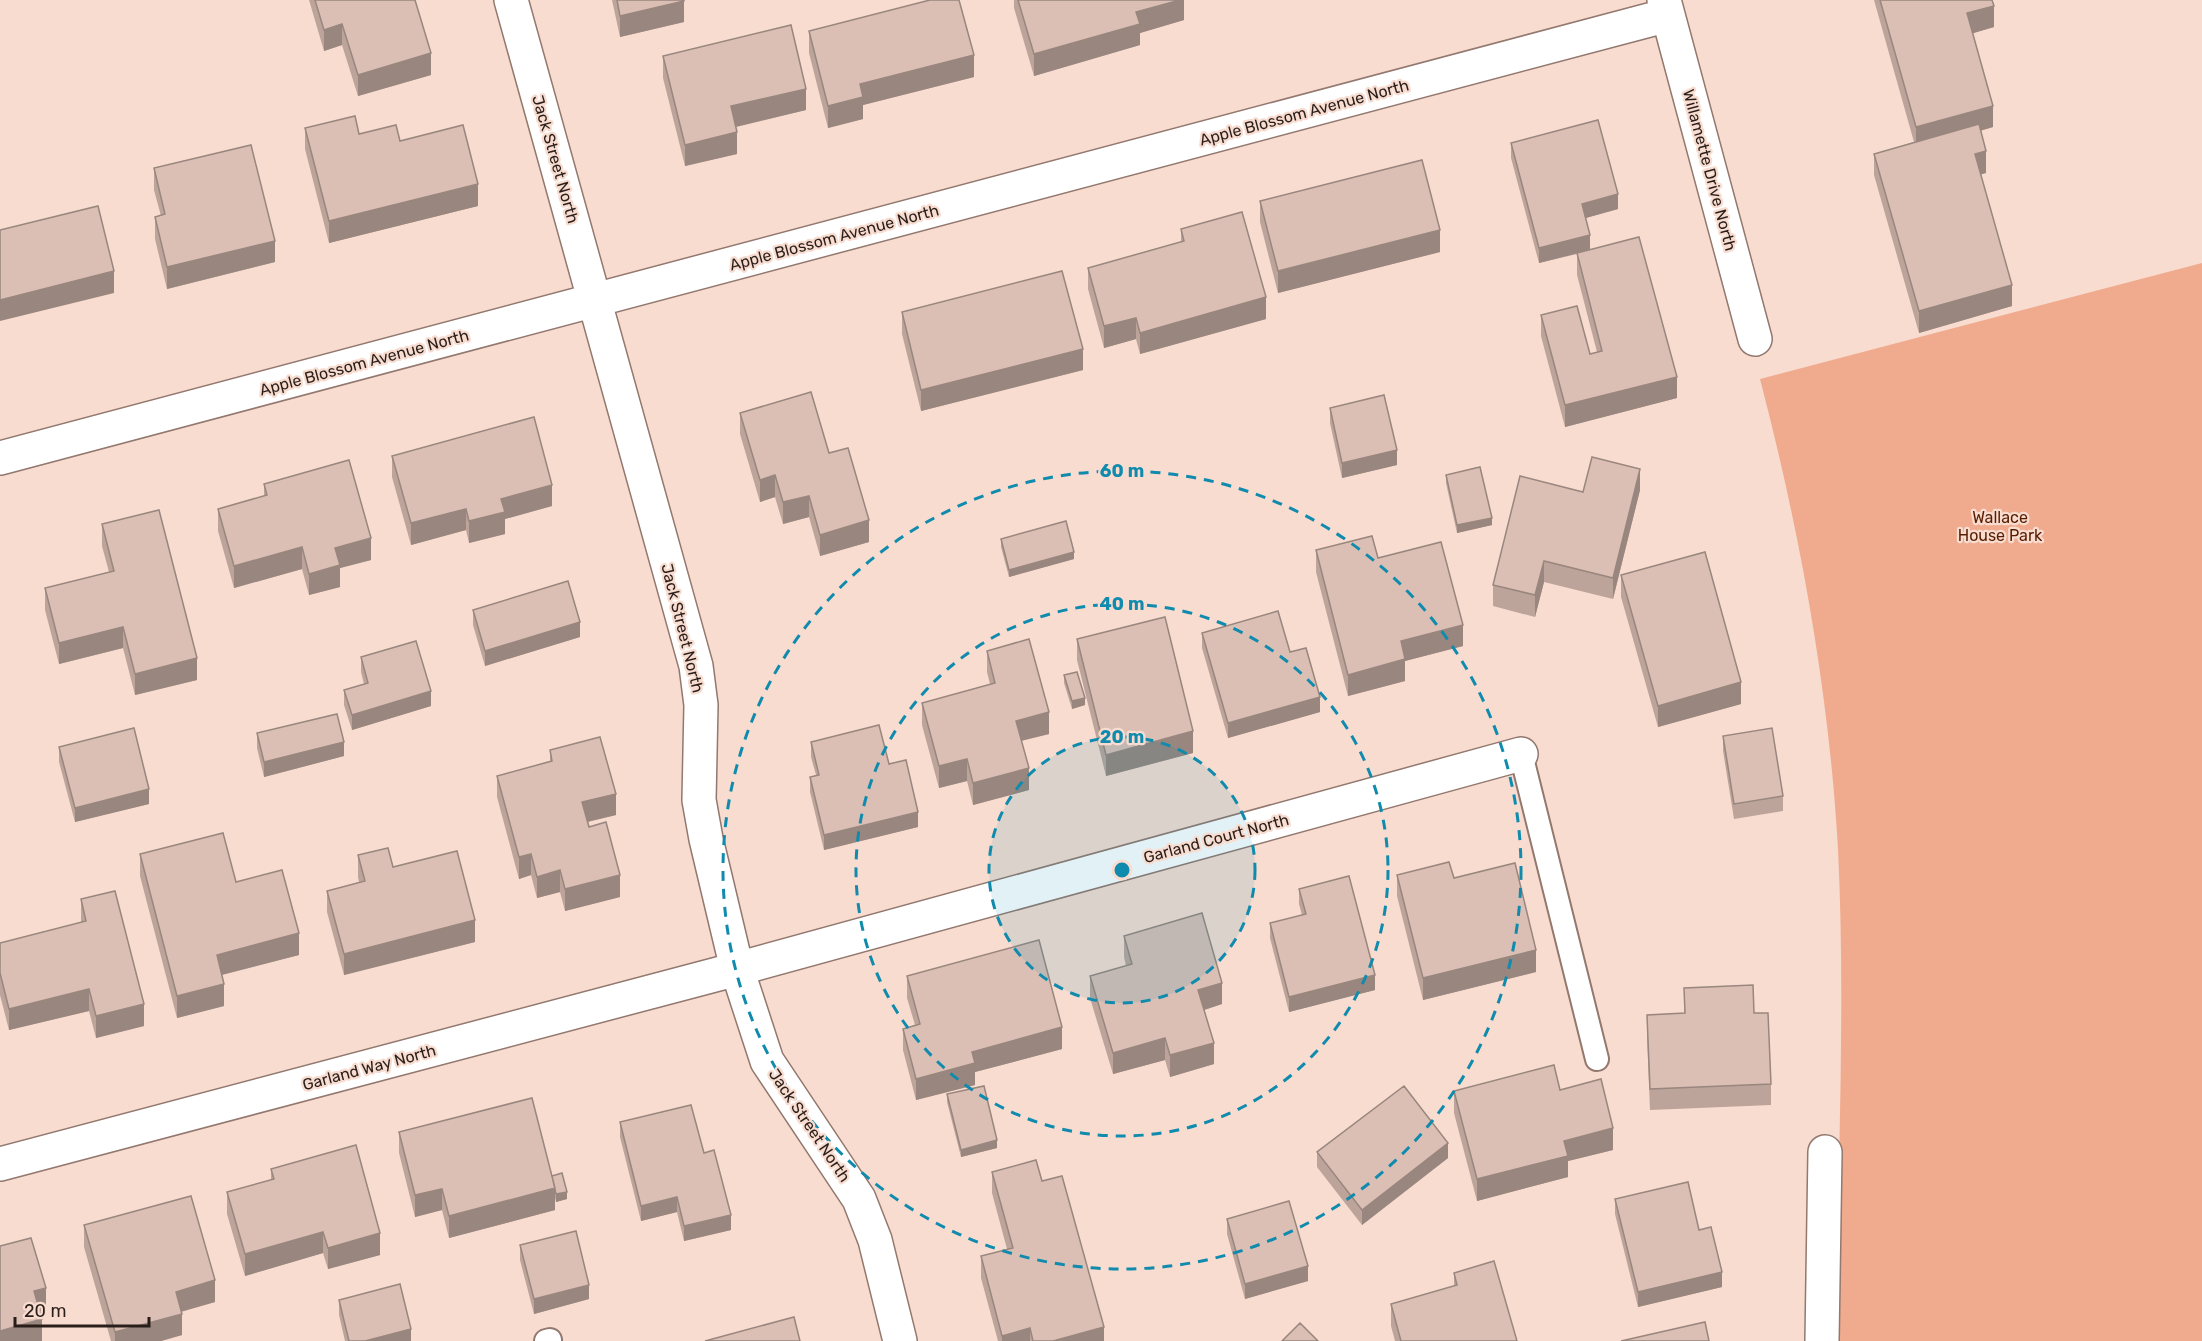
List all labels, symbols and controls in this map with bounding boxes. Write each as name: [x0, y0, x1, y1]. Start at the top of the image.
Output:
street label: Apple Blossom Avenue North: [1197, 75, 1411, 150]
street label: Willamette Drive North: [1679, 87, 1740, 253]
street label: Jack Street North: [528, 93, 583, 225]
street label: Apple Blossom Avenue North: [727, 200, 941, 275]
street label: Apple Blossom Avenue North: [257, 325, 471, 400]
text: 60 m: [1100, 460, 1144, 482]
park label: Wallace House Park: [1958, 508, 2043, 545]
street label: Jack Street North: [657, 562, 708, 695]
text: 40 m: [1100, 593, 1144, 615]
text: 20 m: [1100, 726, 1144, 748]
street label: Garland Court North: [1141, 810, 1291, 867]
centre of rings: [1112, 860, 1132, 880]
street label: Garland Way North: [300, 1041, 438, 1094]
street label: Jack Street North: [765, 1065, 854, 1185]
scale bar: [15, 1290, 148, 1328]
text: 20 m: [24, 1300, 66, 1322]

